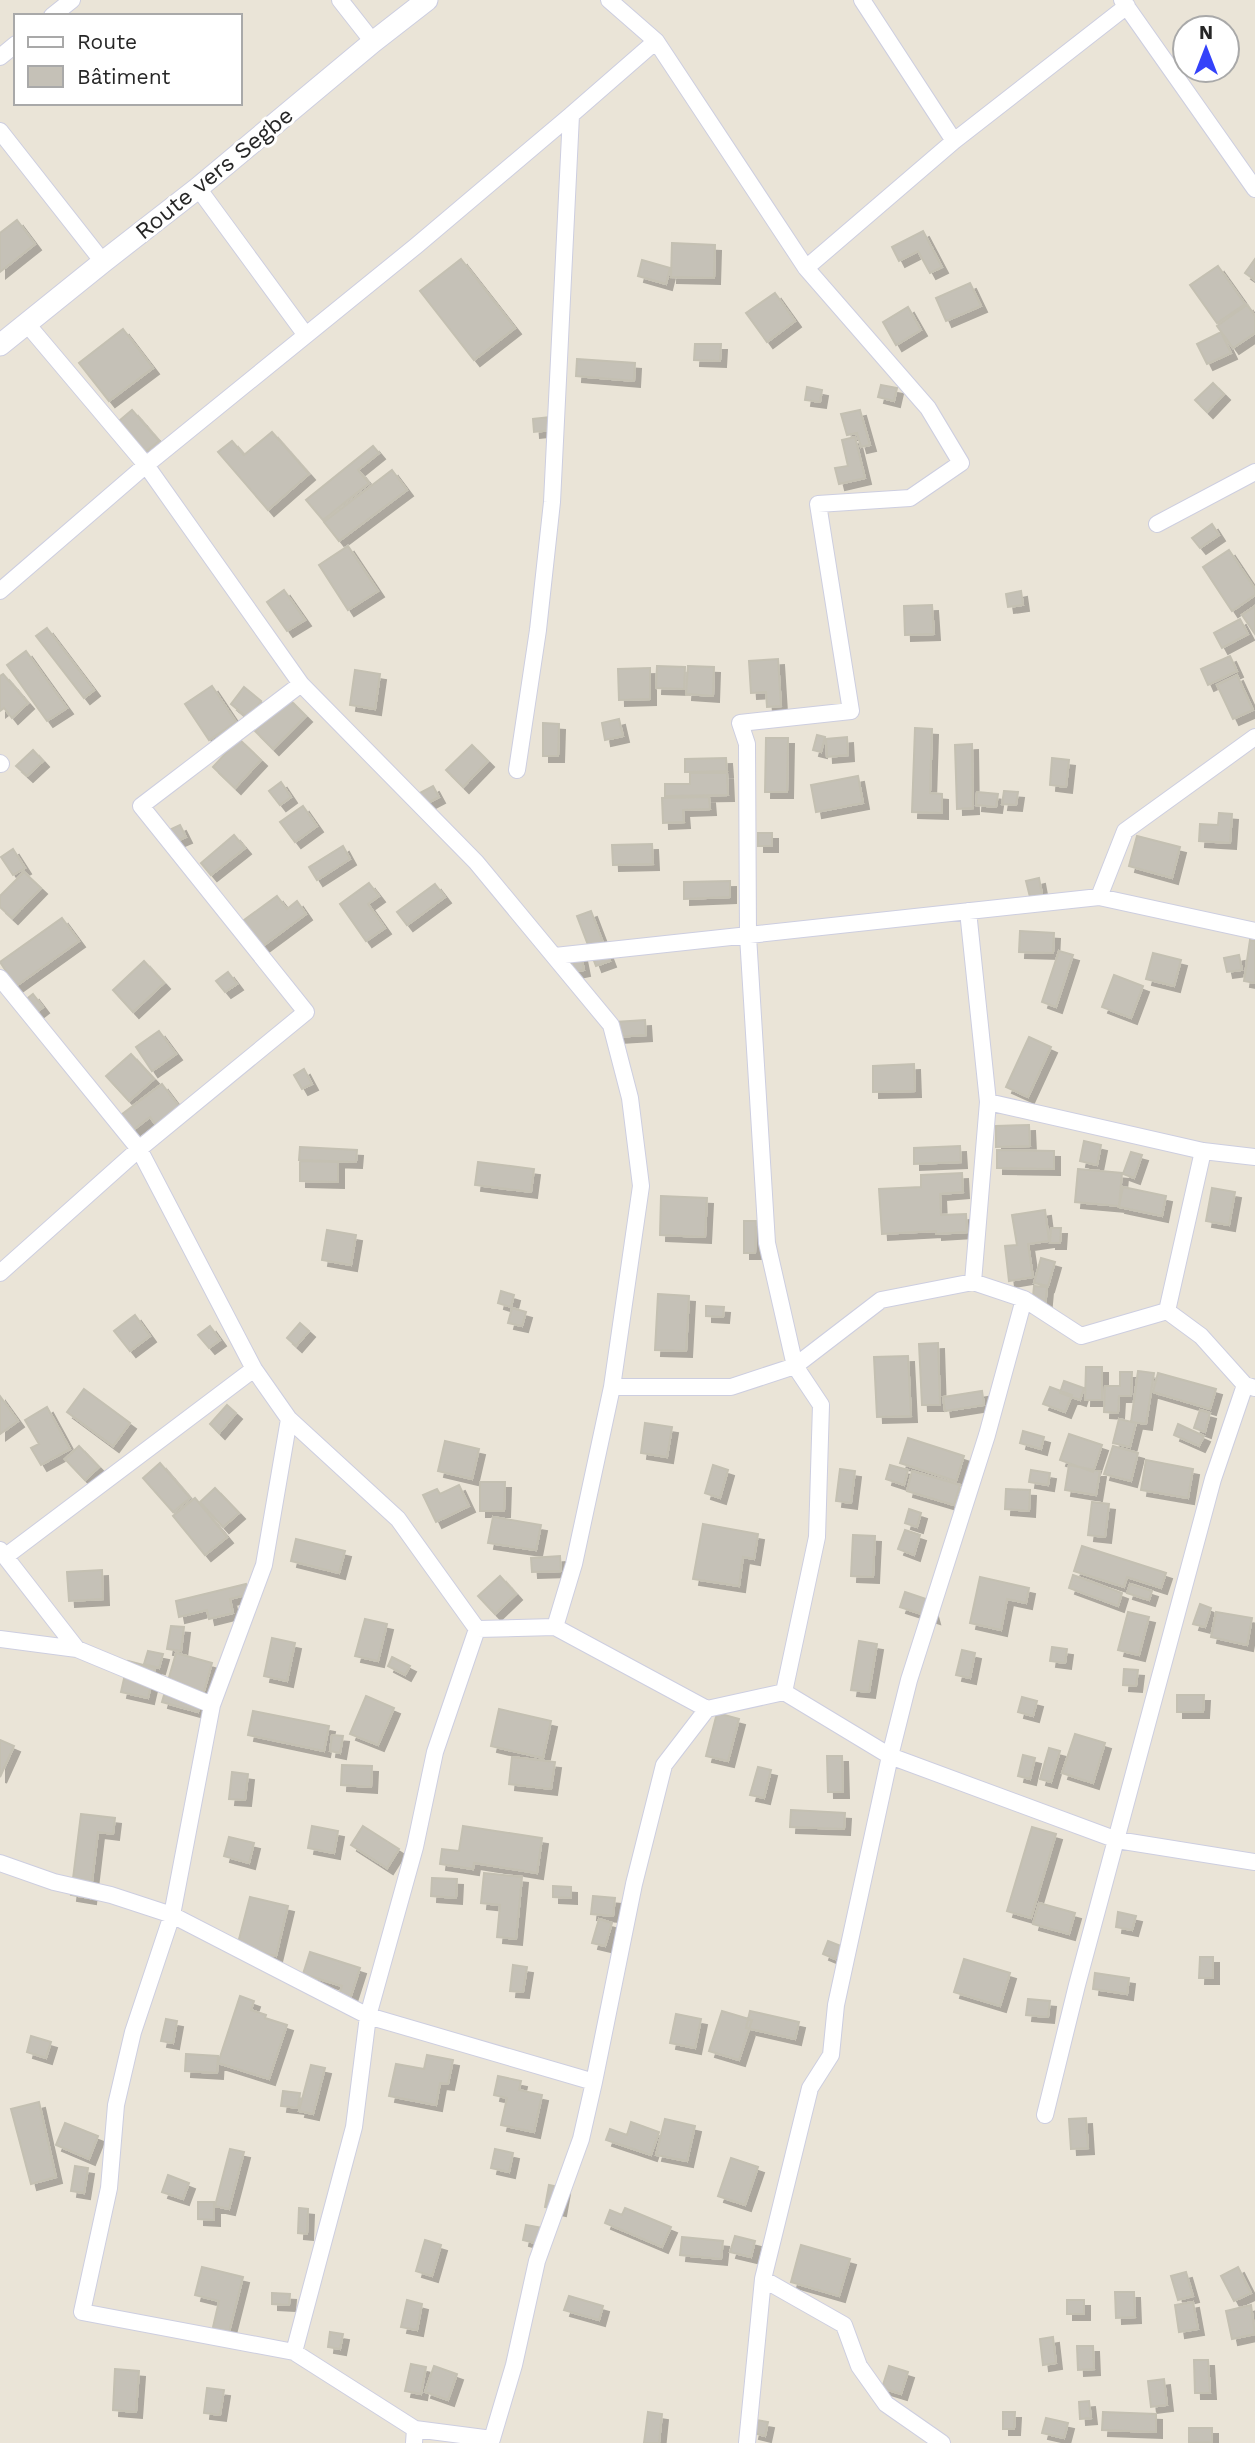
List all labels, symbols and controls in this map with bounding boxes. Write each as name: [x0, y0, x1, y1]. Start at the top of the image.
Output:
legend: [14, 14, 242, 105]
north arrow: [1171, 14, 1241, 84]
text: N: [1199, 21, 1213, 44]
text: Route: [77, 29, 137, 54]
text: Bâtiment: [77, 64, 171, 89]
street label: Route vers Segbe: [130, 102, 299, 245]

